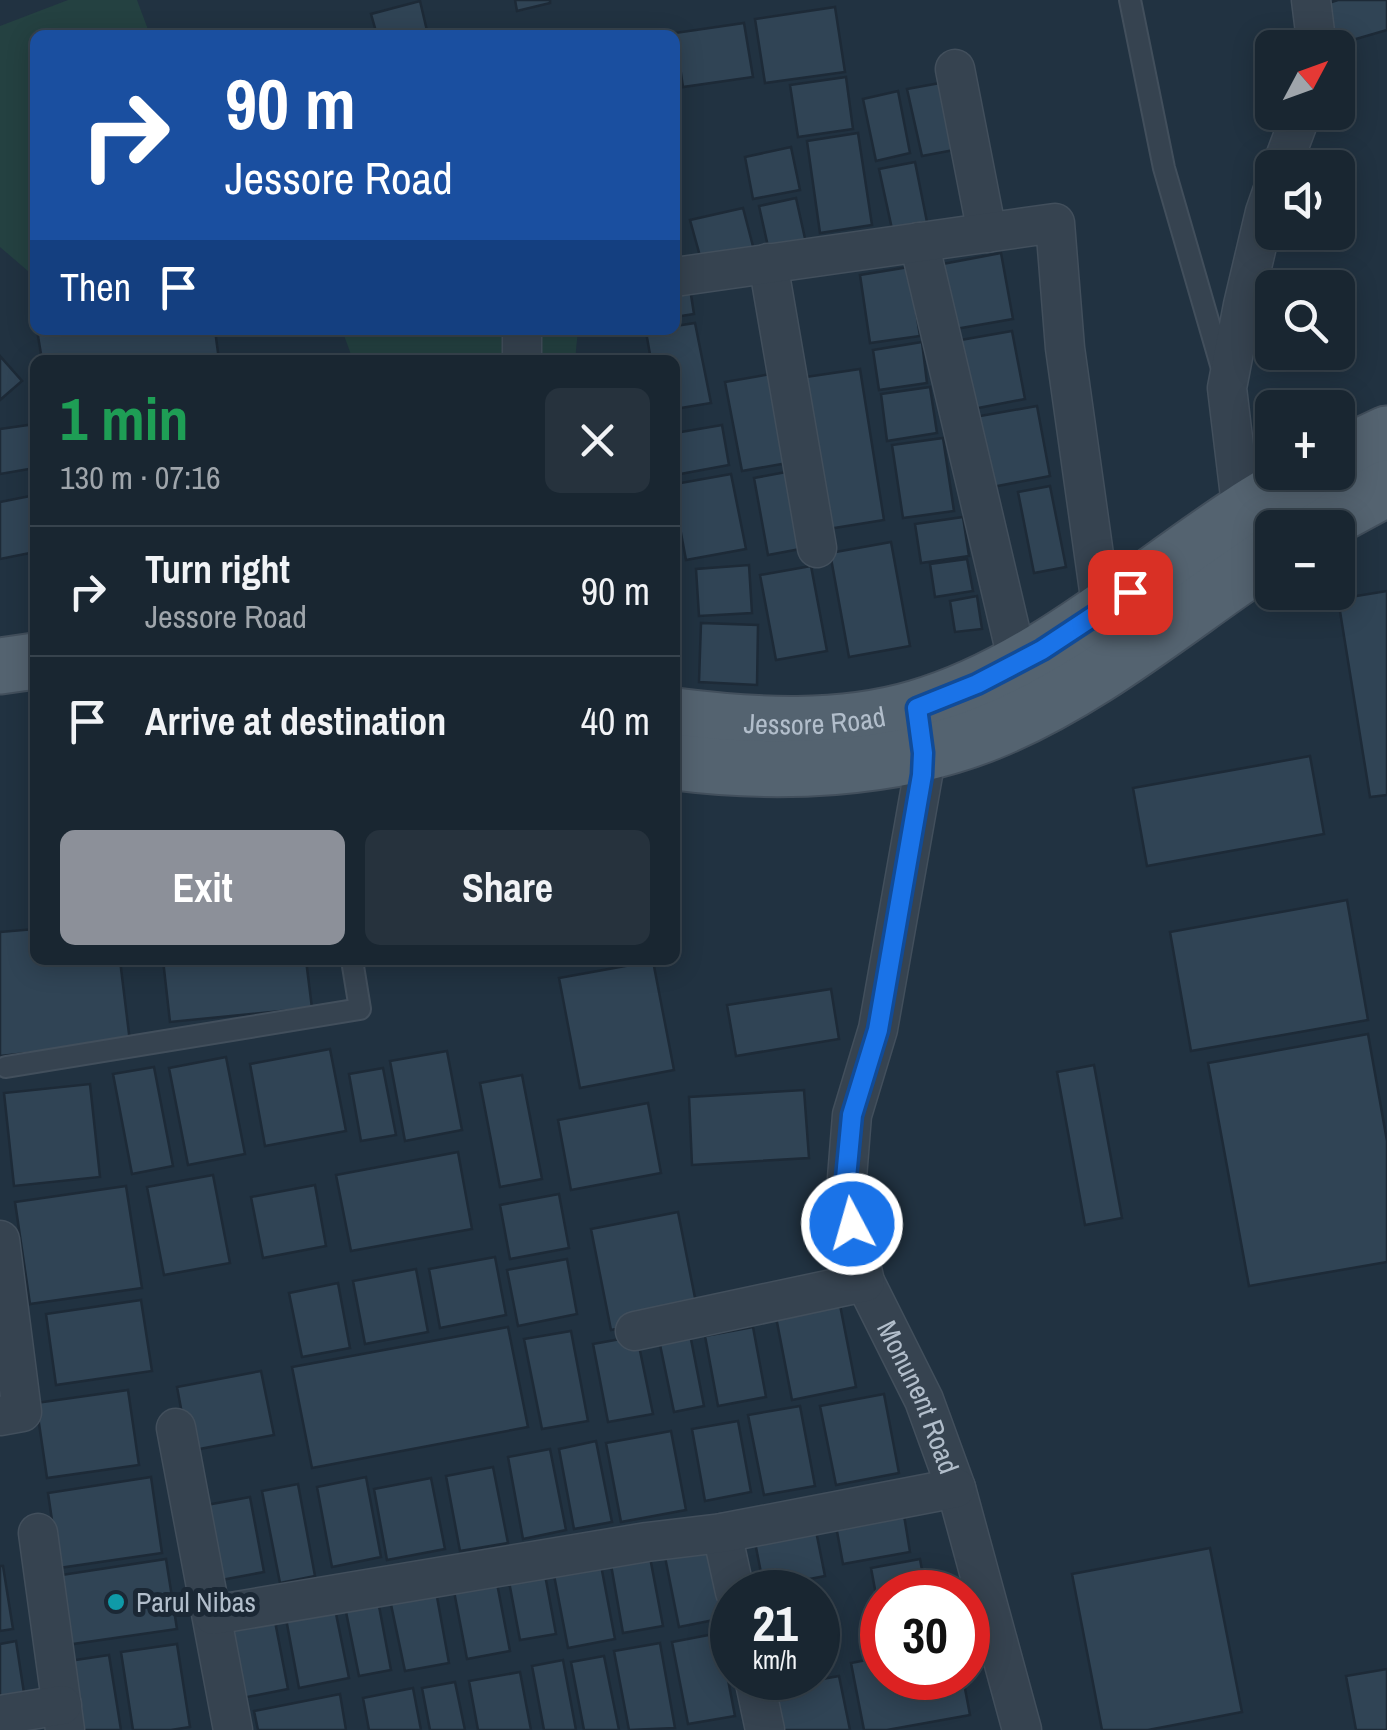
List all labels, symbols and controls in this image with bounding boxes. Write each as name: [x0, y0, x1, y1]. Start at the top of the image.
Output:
north arrow: [1255, 30, 1355, 130]
map controls: [1255, 30, 1355, 610]
text: 90 m: [225, 57, 356, 151]
icon: right: [60, 70, 190, 200]
text: Jessore Road: [225, 147, 453, 208]
button: sound: [1255, 150, 1355, 250]
icon: arrive: [151, 260, 206, 315]
text: Then: [60, 262, 131, 313]
button: search: [1255, 270, 1355, 370]
text: 1 min: [60, 378, 189, 459]
button: close: [545, 388, 650, 493]
button: +: [1255, 390, 1355, 490]
text: 130 m · 07:16: [60, 456, 220, 499]
button: −: [1255, 510, 1355, 610]
text: Turn right: [145, 544, 290, 595]
pin: [1088, 550, 1173, 635]
icon: right: [60, 564, 115, 619]
icon: arrive: [1103, 565, 1158, 620]
text: 90 m: [581, 566, 650, 617]
text: Jessore Road: [145, 595, 307, 638]
icon: arrive: [60, 694, 115, 749]
text: Arrive at destination: [145, 696, 446, 747]
text: 40 m: [581, 696, 650, 747]
street label: Jessore Road: [743, 697, 888, 743]
button: Exit: [60, 830, 345, 945]
button: Share: [365, 830, 650, 945]
position arrow: [800, 1172, 904, 1276]
street label: Monunent Road: [868, 1314, 968, 1479]
speed limit sign: 30: [860, 1570, 990, 1700]
place label: Parul Nibas: [136, 1583, 256, 1621]
text: 21: [752, 1589, 798, 1657]
marker: Parul Nibas: [105, 1591, 127, 1613]
text: km/h: [753, 1643, 797, 1677]

